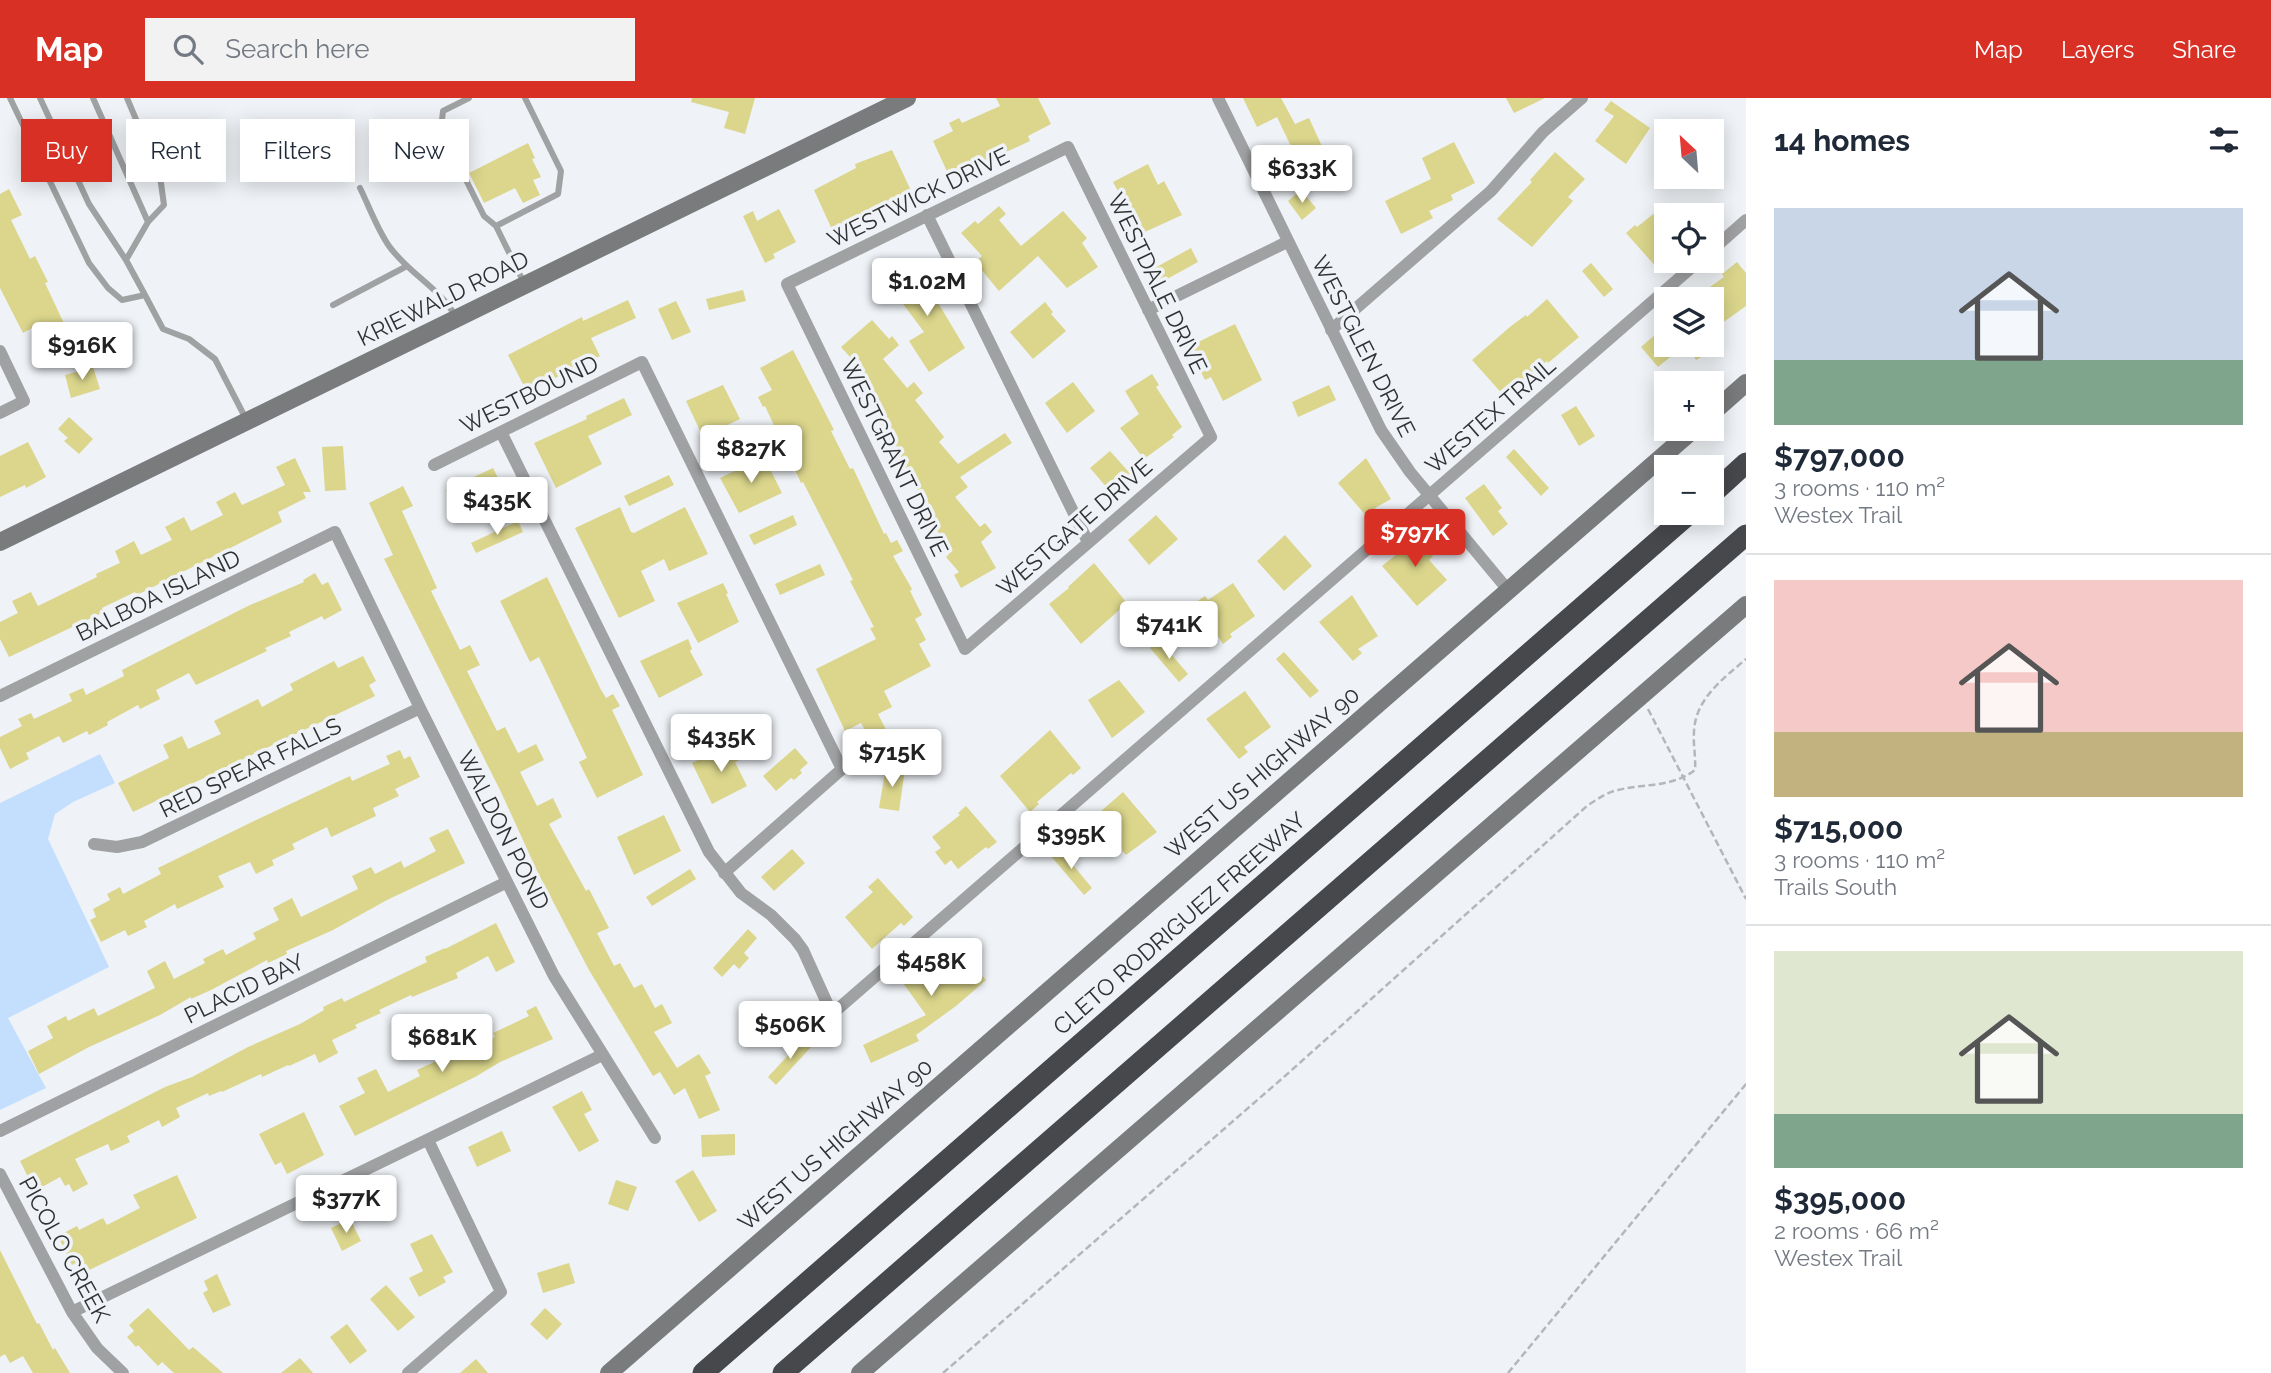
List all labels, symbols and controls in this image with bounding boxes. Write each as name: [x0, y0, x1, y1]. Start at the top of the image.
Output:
search box: [145, 18, 635, 81]
text: Map: [35, 30, 103, 69]
icon: search: [169, 30, 207, 68]
text: Search here: [225, 34, 370, 64]
text: Map: [1974, 35, 2023, 64]
text: Layers: [2061, 35, 2134, 64]
text: Share: [2172, 35, 2236, 64]
chip: Buy: [21, 119, 112, 182]
chip: Rent: [126, 119, 226, 182]
chip: Filters: [240, 119, 355, 182]
chip: New: [369, 119, 469, 182]
north arrow: [1654, 119, 1724, 189]
map controls: [1654, 119, 1724, 525]
icon: filters: [2205, 121, 2243, 159]
text: 14 homes: [1774, 123, 1910, 158]
street label: WESTWICK DRIVE: [823, 141, 1013, 253]
pin: $633K: [1253, 146, 1351, 205]
text: $633K: [1267, 154, 1337, 181]
street label: WESTDALE DRIVE: [1103, 188, 1213, 378]
button: locate: [1654, 203, 1724, 273]
street label: KRIEWALD ROAD: [353, 245, 533, 351]
street label: WESTGLEN DRIVE: [1307, 251, 1421, 441]
icon: home: [1946, 253, 2072, 379]
pin: $1.02M: [870, 258, 984, 318]
text: $1.02M: [888, 267, 966, 294]
button: layers: [1654, 287, 1724, 357]
pin: $916K: [33, 322, 131, 382]
text: $916K: [48, 331, 116, 358]
street label: WESTBOUND: [456, 349, 602, 439]
street label: WESTEX TRAIL: [1420, 351, 1561, 479]
street label: WESTGRANT DRIVE: [836, 354, 954, 560]
button: +: [1654, 371, 1724, 441]
pin: $827K: [702, 426, 800, 485]
text: $827K: [716, 434, 786, 461]
text: $797,000: [1774, 439, 1905, 474]
street label: WESTGATE DRIVE: [991, 452, 1157, 602]
button: −: [1654, 455, 1724, 525]
text: 3 rooms · 110 m²: [1774, 474, 1945, 501]
pin: $435K: [448, 478, 546, 537]
text: $435K: [463, 486, 531, 513]
text: Westex Trail: [1774, 501, 1902, 528]
pin: $797K: [1366, 510, 1464, 569]
text: $797K: [1380, 518, 1450, 545]
street label: BALBOA ISLAND: [71, 544, 245, 646]
pin: $741K: [1120, 602, 1218, 661]
text: $741K: [1136, 610, 1202, 637]
icon: home: [1946, 625, 2072, 751]
street label: WEST US HIGHWAY 90: [1159, 680, 1365, 864]
street label: RED SPEAR FALLS: [155, 711, 345, 823]
pin: $435K: [672, 714, 770, 774]
text: $435K: [687, 723, 755, 750]
pin: $715K: [843, 730, 941, 789]
text: $715K: [859, 738, 925, 765]
street label: WALDON POND: [452, 746, 556, 914]
street label: CLETO RODRIGUEZ FREEWAY: [1047, 806, 1311, 1040]
text: $715,000: [1774, 811, 1904, 846]
pin: $395K: [1022, 812, 1120, 871]
text: $395K: [1037, 820, 1105, 847]
text: 3 rooms · 110 m²: [1774, 846, 1945, 873]
text: Trails South: [1774, 873, 1897, 900]
pin: $458K: [882, 939, 980, 998]
street label: PLACID BAY: [180, 947, 308, 1029]
text: $458K: [896, 947, 966, 974]
icon: home: [1946, 996, 2072, 1122]
pin: $506K: [741, 1002, 839, 1061]
text: $506K: [755, 1010, 825, 1037]
pin: $681K: [393, 1014, 491, 1074]
text: $681K: [407, 1023, 477, 1050]
street label: WEST US HIGHWAY 90: [732, 1052, 938, 1236]
street label: PICOLO CREEK: [14, 1171, 116, 1327]
pin: $377K: [297, 1176, 395, 1235]
text: $395,000: [1774, 1182, 1906, 1217]
text: $377K: [312, 1184, 380, 1211]
text: 2 rooms · 66 m²: [1774, 1217, 1939, 1244]
text: Westex Trail: [1774, 1244, 1902, 1271]

